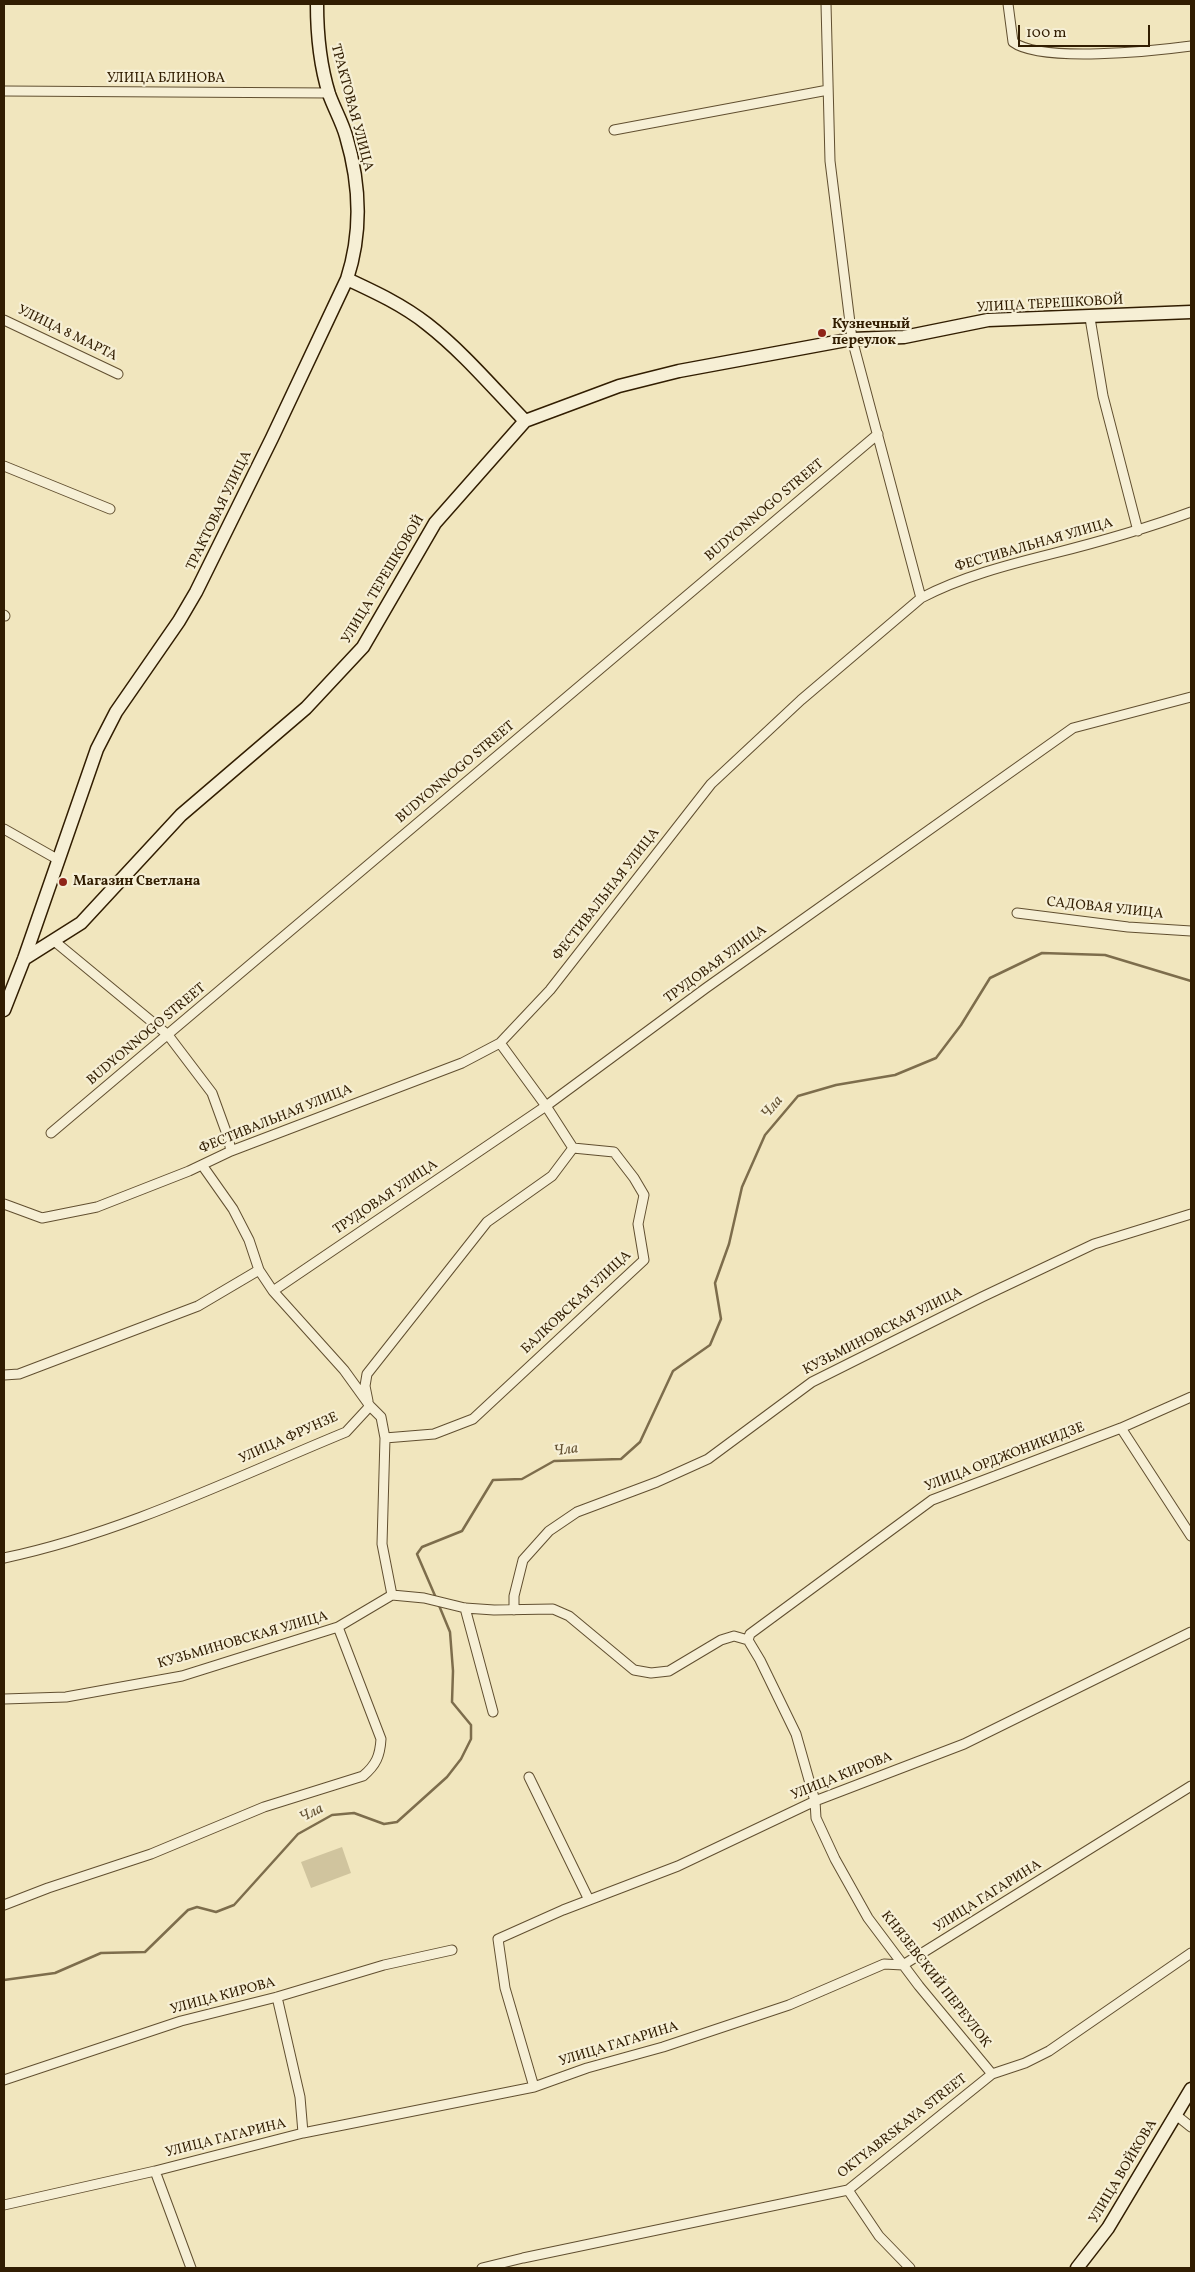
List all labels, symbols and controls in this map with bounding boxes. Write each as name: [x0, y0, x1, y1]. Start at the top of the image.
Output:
scale bar: [1020, 15, 1152, 47]
text: 100 m: [1026, 23, 1066, 44]
street label: ТРАКТОВАЯ УЛИЦА: [326, 43, 376, 173]
street label: УЛИЦА БЛИНОВА: [107, 71, 225, 87]
street label: УЛИЦА ТЕРЕШКОВОЙ: [976, 293, 1124, 317]
street label: УЛИЦА 8 МАРТА: [14, 303, 120, 365]
place label: Кузнечный переулок: [832, 317, 910, 350]
marker: Кузнечный переулок: [816, 327, 828, 339]
street label: ТРАКТОВАЯ УЛИЦА: [184, 448, 256, 574]
street label: BUDYONNOGO STREET: [702, 456, 828, 566]
street label: УЛИЦА ТЕРЕШКОВОЙ: [339, 513, 429, 647]
street label: ФЕСТИВАЛЬНАЯ УЛИЦА: [953, 515, 1115, 577]
street label: BUDYONNOGO STREET: [393, 718, 519, 828]
street label: ФЕСТИВАЛЬНАЯ УЛИЦА: [550, 825, 664, 965]
place label: Магазин Светлана: [73, 874, 200, 890]
marker: Магазин Светлана: [57, 876, 69, 888]
street label: САДОВАЯ УЛИЦА: [1046, 895, 1164, 923]
street label: ТРУДОВАЯ УЛИЦА: [662, 922, 770, 1008]
street label: BUDYONNOGO STREET: [84, 980, 210, 1090]
street label: ФЕСТИВАЛЬНАЯ УЛИЦА: [197, 1082, 355, 1158]
water label: Чла: [758, 1093, 788, 1123]
street label: ТРУДОВАЯ УЛИЦА: [331, 1157, 441, 1239]
street label: БАЛКОВСКАЯ УЛИЦА: [519, 1248, 635, 1358]
street label: КУЗЬМИНОВСКАЯ УЛИЦА: [801, 1284, 965, 1380]
street label: УЛИЦА ФРУНЗЕ: [237, 1410, 341, 1468]
street label: УЛИЦА ОРДЖОНИКИДЗЕ: [923, 1420, 1087, 1496]
water label: Чла: [553, 1441, 579, 1461]
street label: КУЗЬМИНОВСКАЯ УЛИЦА: [156, 1609, 330, 1673]
street label: УЛИЦА КИРОВА: [789, 1749, 895, 1805]
water label: Чла: [297, 1800, 327, 1828]
street label: УЛИЦА ГАГАРИНА: [931, 1857, 1045, 1937]
street label: КНЯЗЕВСКИЙ ПЕРЕУЛОК: [876, 1908, 994, 2052]
street label: УЛИЦА КИРОВА: [169, 1975, 277, 2019]
street label: УЛИЦА ГАГАРИНА: [557, 2019, 681, 2071]
street label: OKTYABRSKAYA STREET: [835, 2071, 971, 2183]
street label: УЛИЦА ГАГАРИНА: [164, 2116, 288, 2162]
street label: УЛИЦА ВОЙКОВА: [1086, 2117, 1162, 2227]

